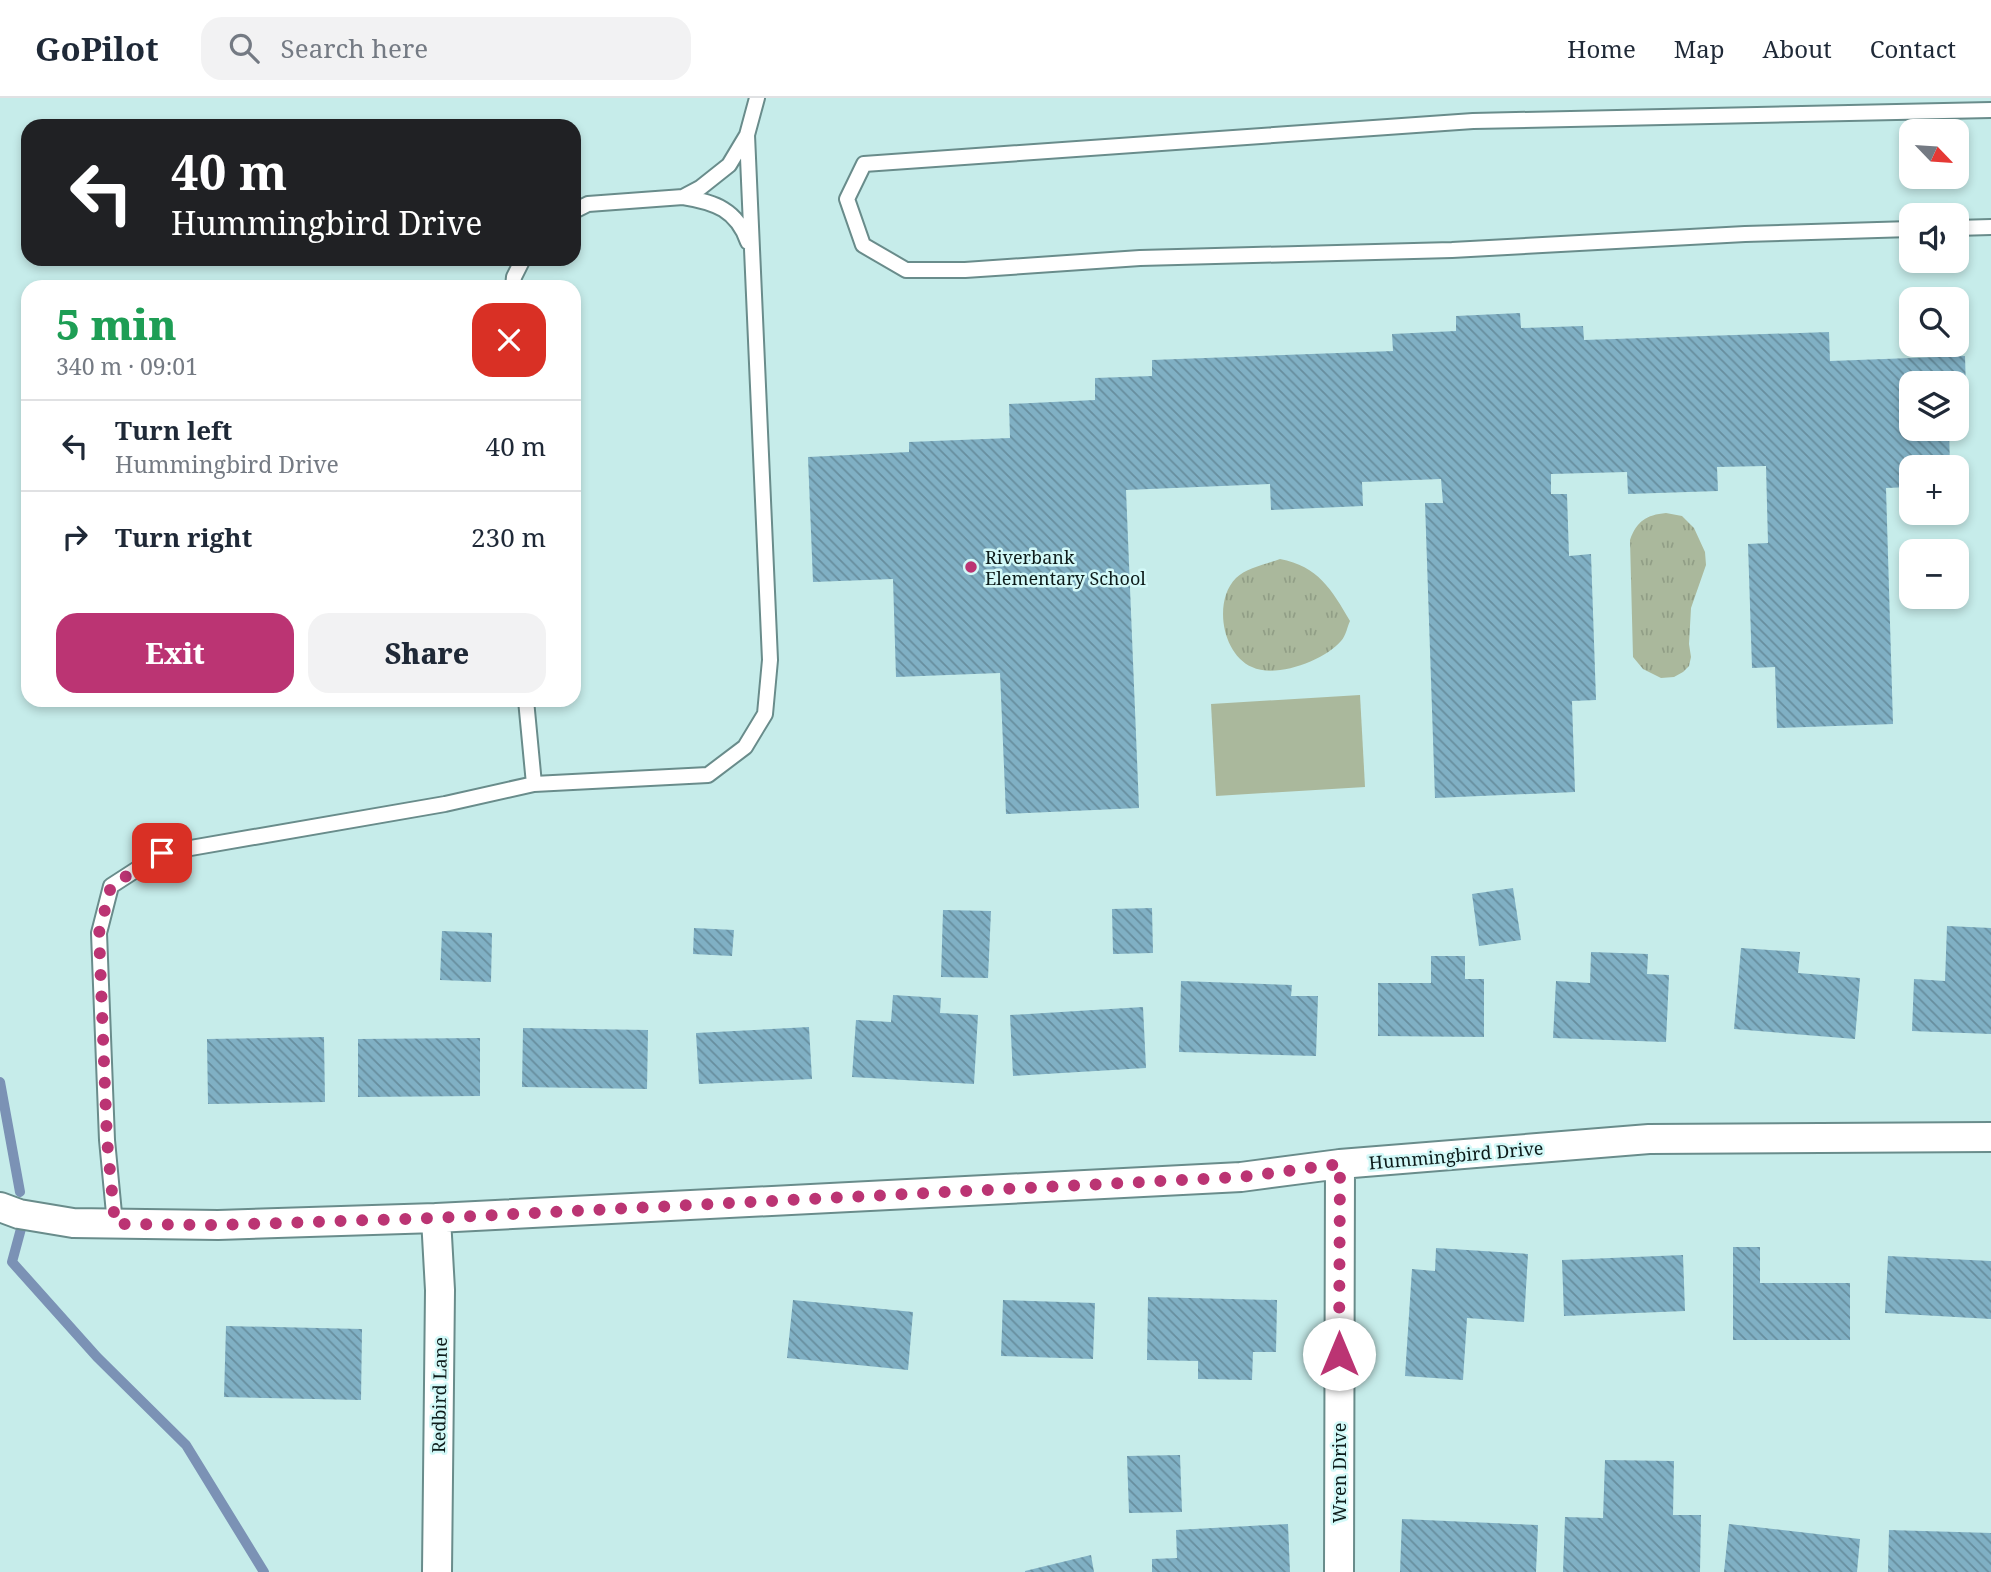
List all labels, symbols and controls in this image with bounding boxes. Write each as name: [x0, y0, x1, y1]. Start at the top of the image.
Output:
search box: [201, 17, 691, 80]
text: GoPilot: [35, 26, 159, 71]
icon: search: [225, 29, 263, 67]
text: Search here: [281, 30, 428, 66]
text: Home: [1567, 32, 1636, 65]
text: Map: [1674, 32, 1725, 65]
text: About: [1763, 32, 1832, 65]
text: Contact: [1870, 32, 1956, 65]
north arrow: [1899, 119, 1969, 189]
map controls: [1899, 119, 1969, 609]
text: 40 m: [171, 138, 287, 204]
icon: left: [56, 147, 147, 238]
text: Hummingbird Drive: [171, 201, 482, 244]
button: sound: [1899, 203, 1969, 273]
button: search: [1899, 287, 1969, 357]
text: 5 min: [56, 295, 177, 352]
button: close: [472, 303, 546, 377]
text: 340 m · 09:01: [56, 350, 198, 382]
button: layers: [1899, 371, 1969, 441]
text: Turn left: [115, 412, 232, 448]
icon: left: [56, 427, 94, 465]
text: 40 m: [486, 428, 546, 464]
text: Hummingbird Drive: [115, 448, 339, 480]
button: +: [1899, 455, 1969, 525]
icon: right: [56, 518, 94, 556]
text: Turn right: [115, 519, 252, 555]
text: 230 m: [471, 519, 546, 555]
button: −: [1899, 539, 1969, 609]
place label: Riverbank Elementary School: [985, 545, 1146, 590]
marker: Riverbank Elementary School: [963, 559, 979, 575]
button: Exit: [56, 613, 294, 693]
button: Share: [308, 613, 546, 693]
pin: [132, 823, 192, 883]
icon: arrive: [143, 834, 181, 872]
street label: Hummingbird Drive: [1368, 1135, 1544, 1175]
position arrow: [1302, 1317, 1376, 1391]
street label: Redbird Lane: [426, 1337, 452, 1453]
street label: Wren Drive: [1327, 1423, 1351, 1523]

